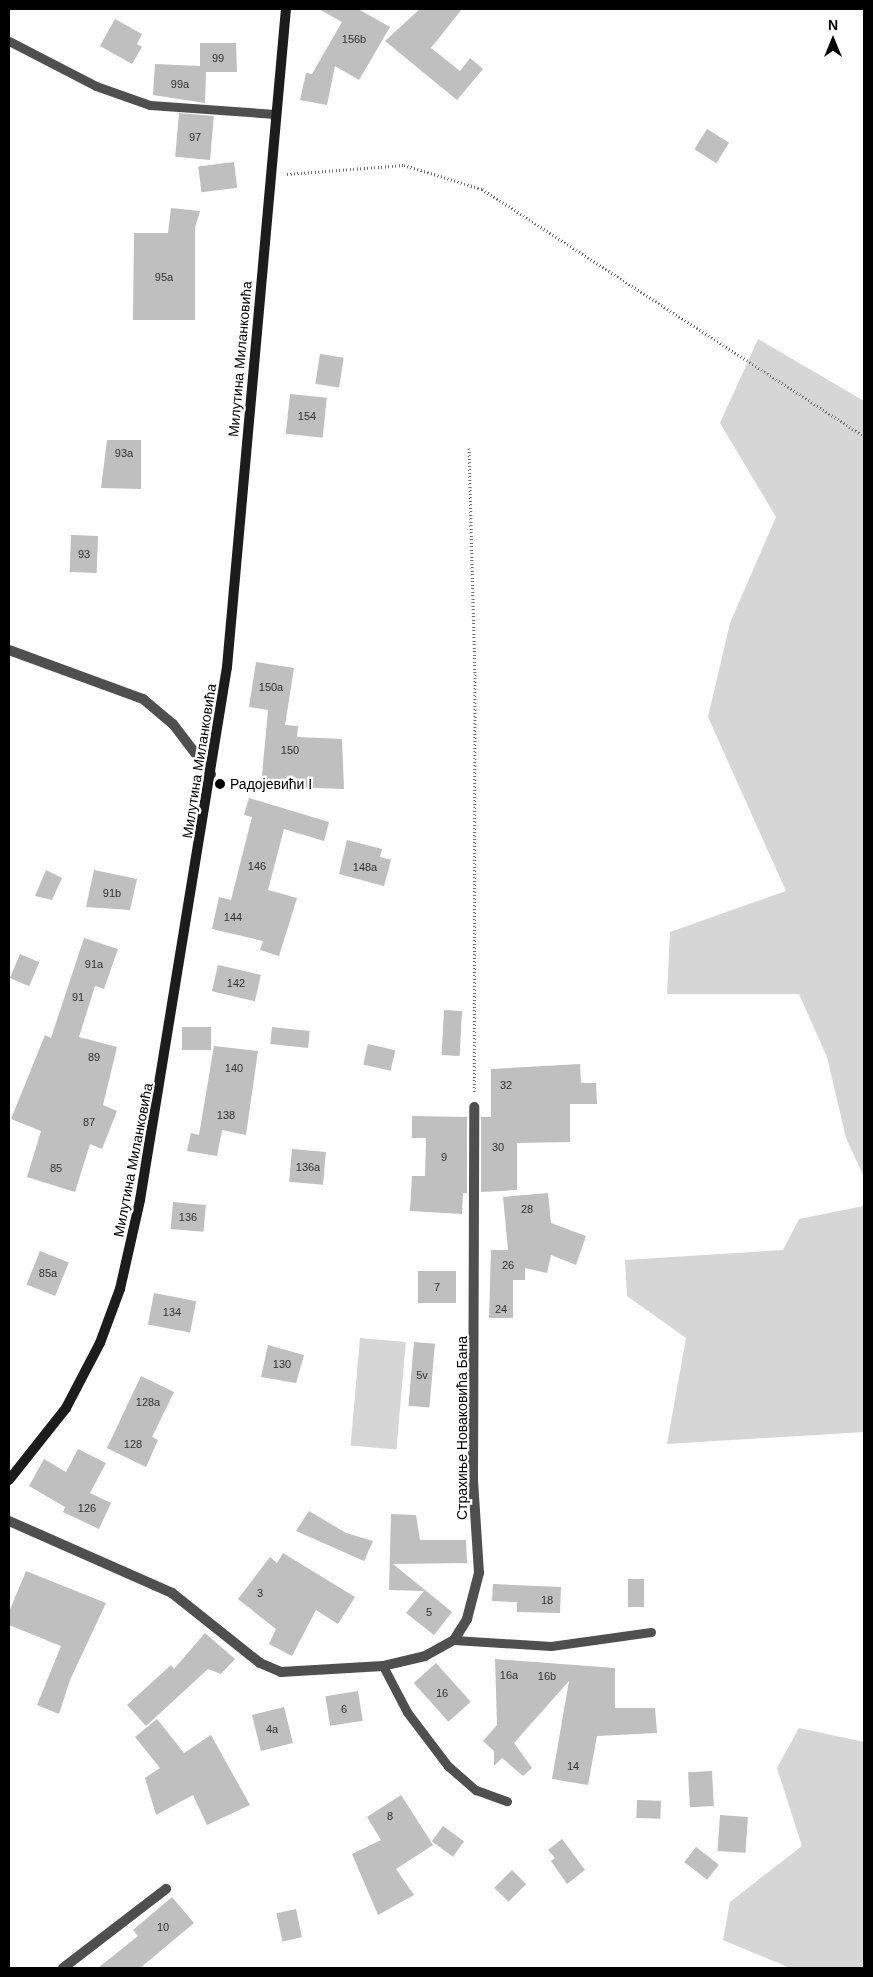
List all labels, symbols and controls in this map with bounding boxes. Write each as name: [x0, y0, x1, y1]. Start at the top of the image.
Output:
north arrow: [808, 15, 858, 65]
text: N: [828, 17, 838, 33]
house number: 156b: [342, 32, 366, 46]
house number: 99: [212, 51, 224, 65]
house number: 99a: [171, 77, 189, 91]
house number: 97: [189, 130, 201, 144]
house number: 95a: [155, 270, 173, 284]
street label: Милутина Миланковића: [225, 280, 255, 438]
house number: 154: [298, 409, 316, 423]
house number: 93a: [115, 446, 133, 460]
house number: 93: [78, 547, 90, 561]
house number: 150a: [259, 680, 283, 694]
street label: Милутина Миланковића: [178, 682, 220, 840]
house number: 150: [281, 743, 299, 757]
place label: Радојевићи I: [230, 776, 312, 792]
marker: Радојевићи I: [214, 778, 226, 790]
house number: 146: [248, 859, 266, 873]
house number: 148a: [353, 860, 377, 874]
house number: 91b: [103, 886, 121, 900]
house number: 144: [224, 910, 242, 924]
house number: 91a: [85, 957, 103, 971]
house number: 142: [227, 976, 245, 990]
house number: 91: [72, 990, 84, 1004]
house number: 89: [88, 1050, 100, 1064]
house number: 140: [225, 1061, 243, 1075]
house number: 32: [500, 1078, 512, 1092]
street label: Милутина Миланковића: [110, 1082, 156, 1238]
house number: 138: [217, 1108, 235, 1122]
house number: 87: [83, 1115, 95, 1129]
house number: 30: [492, 1140, 504, 1154]
house number: 9: [441, 1150, 447, 1164]
house number: 136a: [296, 1160, 320, 1174]
house number: 85: [50, 1161, 62, 1175]
house number: 28: [521, 1202, 533, 1216]
house number: 136: [179, 1210, 197, 1224]
house number: 26: [502, 1258, 514, 1272]
house number: 85a: [39, 1266, 57, 1280]
house number: 7: [434, 1280, 440, 1294]
house number: 24: [495, 1302, 507, 1316]
house number: 134: [163, 1305, 181, 1319]
street label: Страхиње Новаковића Бана: [454, 1336, 470, 1520]
house number: 130: [273, 1357, 291, 1371]
house number: 5v: [416, 1368, 428, 1382]
house number: 128a: [136, 1395, 160, 1409]
house number: 128: [124, 1437, 142, 1451]
house number: 126: [78, 1501, 96, 1515]
house number: 3: [257, 1586, 263, 1600]
house number: 18: [541, 1593, 553, 1607]
house number: 5: [426, 1605, 432, 1619]
house number: 16a: [500, 1668, 518, 1682]
house number: 16b: [538, 1669, 556, 1683]
house number: 16: [436, 1686, 448, 1700]
house number: 6: [341, 1702, 347, 1716]
house number: 4a: [266, 1722, 278, 1736]
house number: 14: [567, 1759, 579, 1773]
house number: 8: [387, 1809, 393, 1823]
house number: 10: [157, 1920, 169, 1934]

